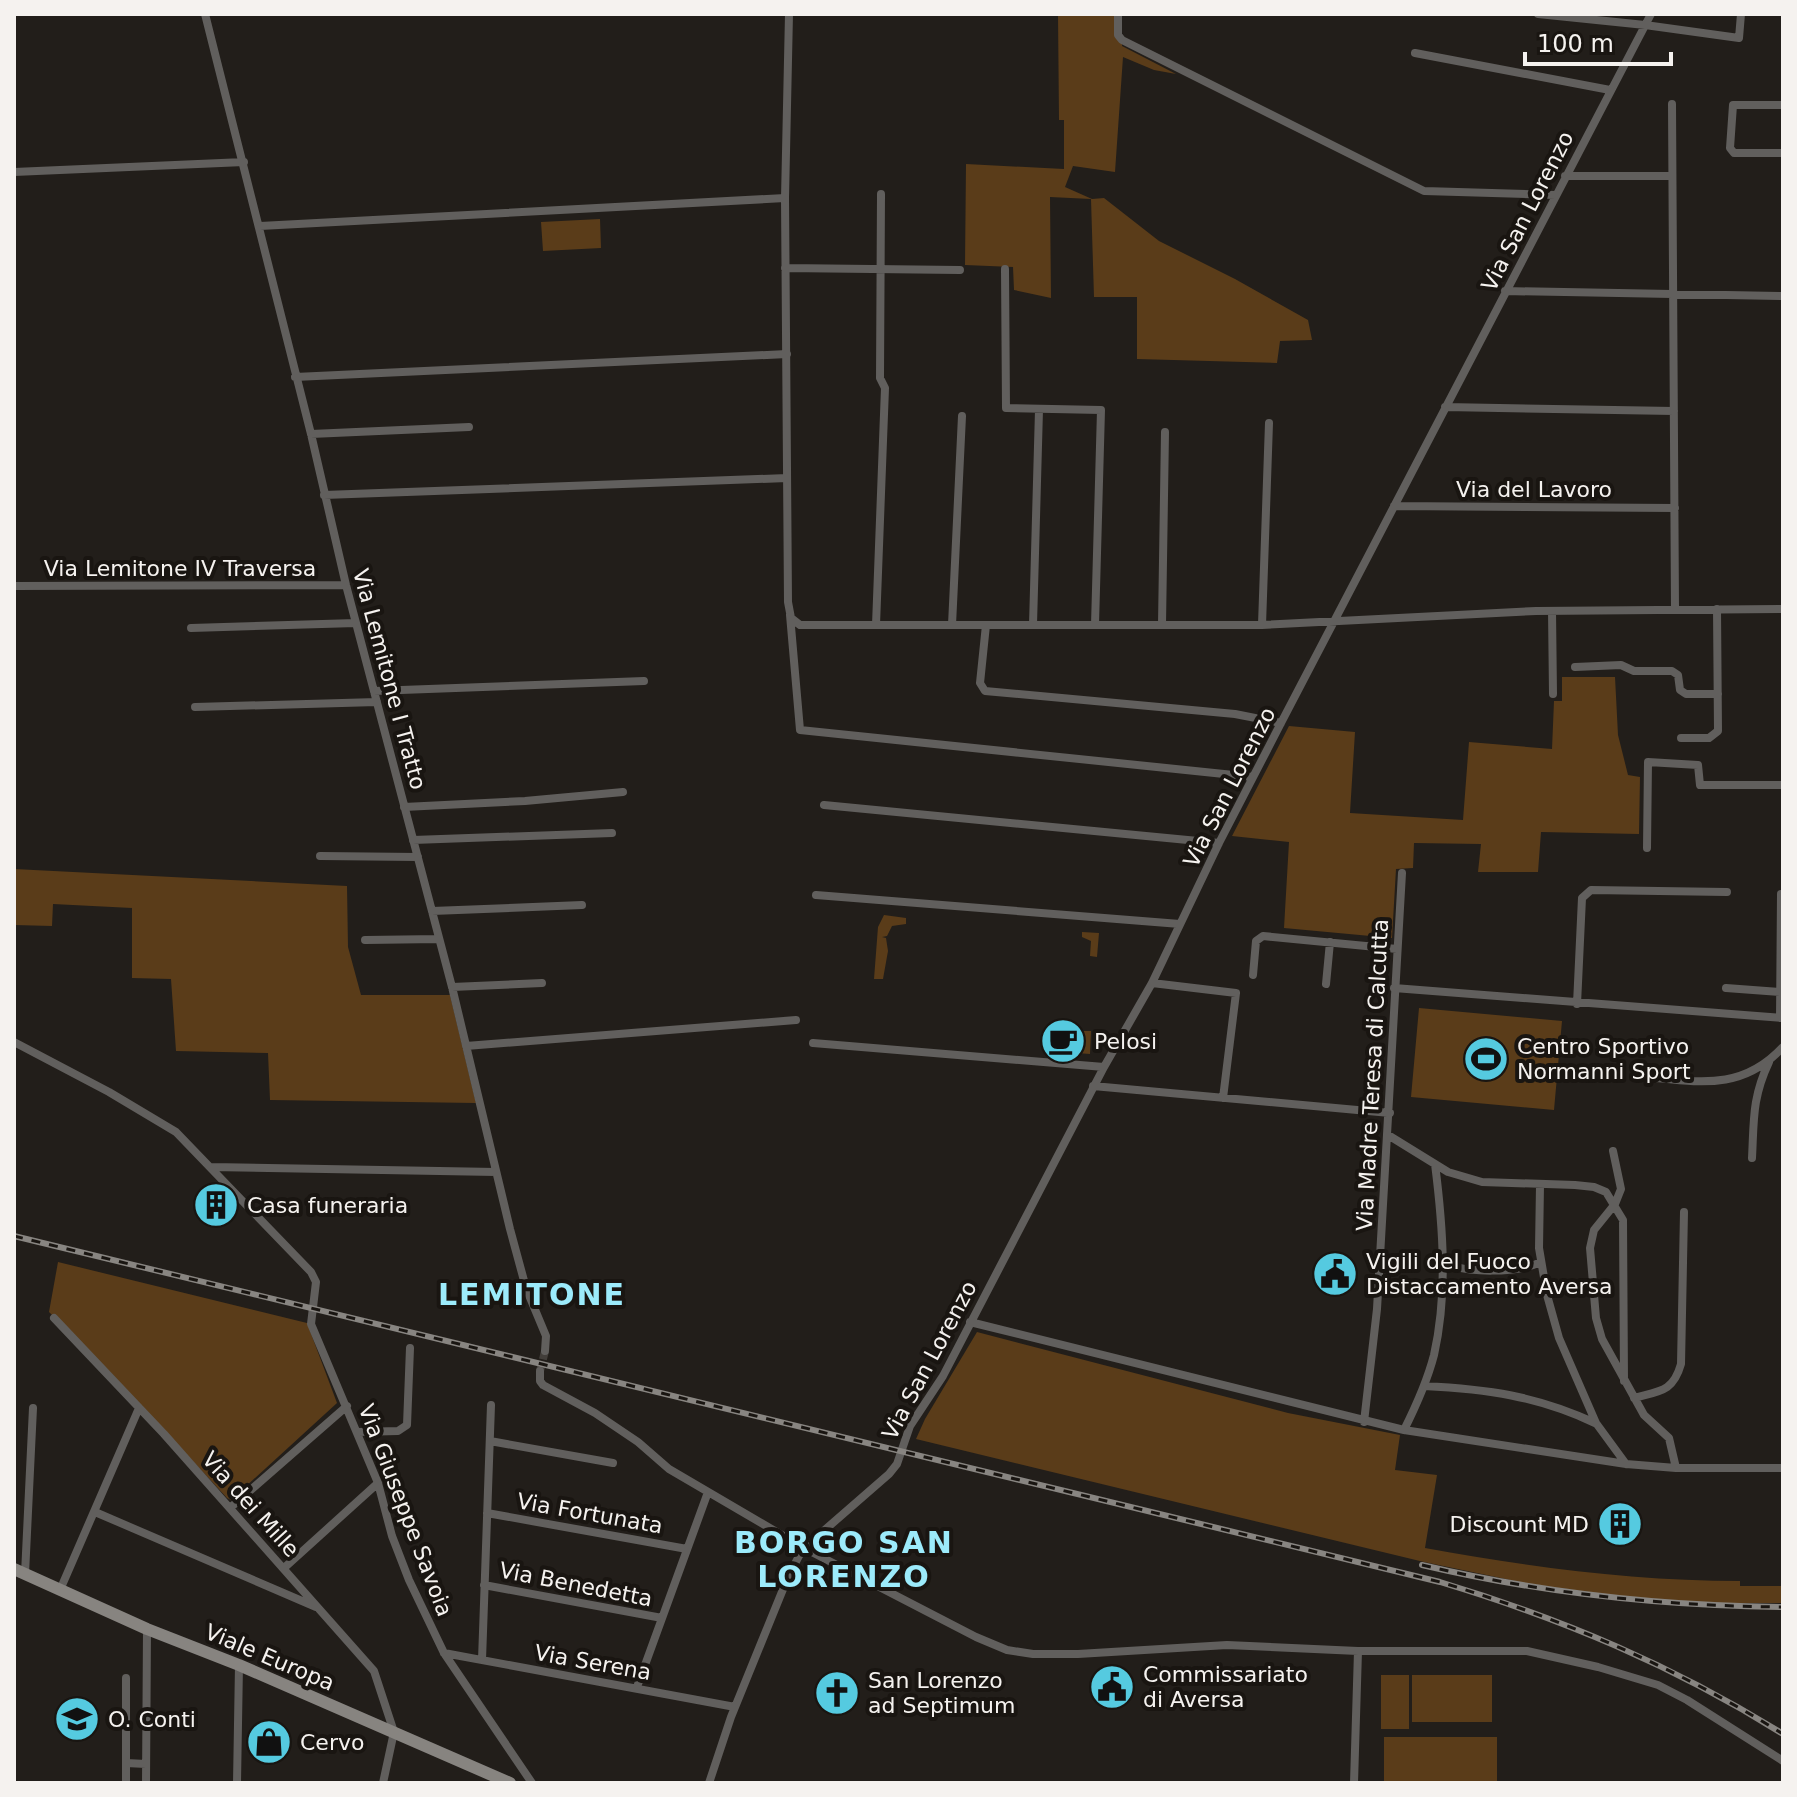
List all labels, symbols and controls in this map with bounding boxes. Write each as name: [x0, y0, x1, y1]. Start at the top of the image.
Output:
scale bar: [1525, 16, 1671, 66]
text: 100 m: [1537, 30, 1614, 58]
street label: Via San Lorenzo: [1476, 127, 1579, 295]
street label: Via del Lavoro: [1456, 477, 1612, 502]
street label: Via Lemitone IV Traversa: [44, 556, 316, 581]
street label: Via Lemitone I Tratto: [348, 566, 431, 792]
street label: Via San Lorenzo: [1178, 703, 1281, 871]
street label: Via Madre Teresa di Calcutta: [1352, 918, 1393, 1232]
cafe icon: Pelosi: [1039, 1017, 1087, 1065]
place label: Pelosi: [1094, 1029, 1157, 1054]
place label: Centro Sportivo Normanni Sport: [1517, 1034, 1691, 1084]
sports icon: Centro Sportivo Normanni Sport: [1462, 1035, 1510, 1083]
building icon: Casa funeraria: [192, 1181, 240, 1229]
place label: Casa funeraria: [247, 1193, 408, 1218]
place label: Vigili del Fuoco Distaccamento Aversa: [1366, 1249, 1613, 1299]
public building icon: Vigili del Fuoco Distaccamento Aversa: [1311, 1250, 1359, 1298]
district label: LEMITONE: [438, 1277, 626, 1312]
street label: Via San Lorenzo: [877, 1277, 982, 1444]
street label: Via Giuseppe Savoia: [354, 1401, 458, 1620]
street label: Via dei Mille: [197, 1447, 304, 1562]
street label: Via Fortunata: [515, 1488, 665, 1539]
building icon: Discount MD: [1596, 1500, 1644, 1548]
place label: Discount MD: [1450, 1512, 1589, 1537]
district label: BORGO SAN LORENZO: [734, 1525, 954, 1594]
street label: Via Benedetta: [497, 1557, 655, 1612]
street label: Viale Europa: [201, 1619, 338, 1696]
street label: Via Serena: [533, 1640, 653, 1685]
place label: Commissariato di Aversa: [1143, 1662, 1308, 1712]
public building icon: Commissariato di Aversa: [1088, 1663, 1136, 1711]
place label: San Lorenzo ad Septimum: [868, 1668, 1015, 1718]
church icon: San Lorenzo ad Septimum: [813, 1669, 861, 1717]
school or university icon: O. Conti: [53, 1695, 101, 1743]
place label: O. Conti: [108, 1707, 196, 1732]
shop icon: Cervo: [245, 1718, 293, 1766]
place label: Cervo: [300, 1730, 364, 1755]

